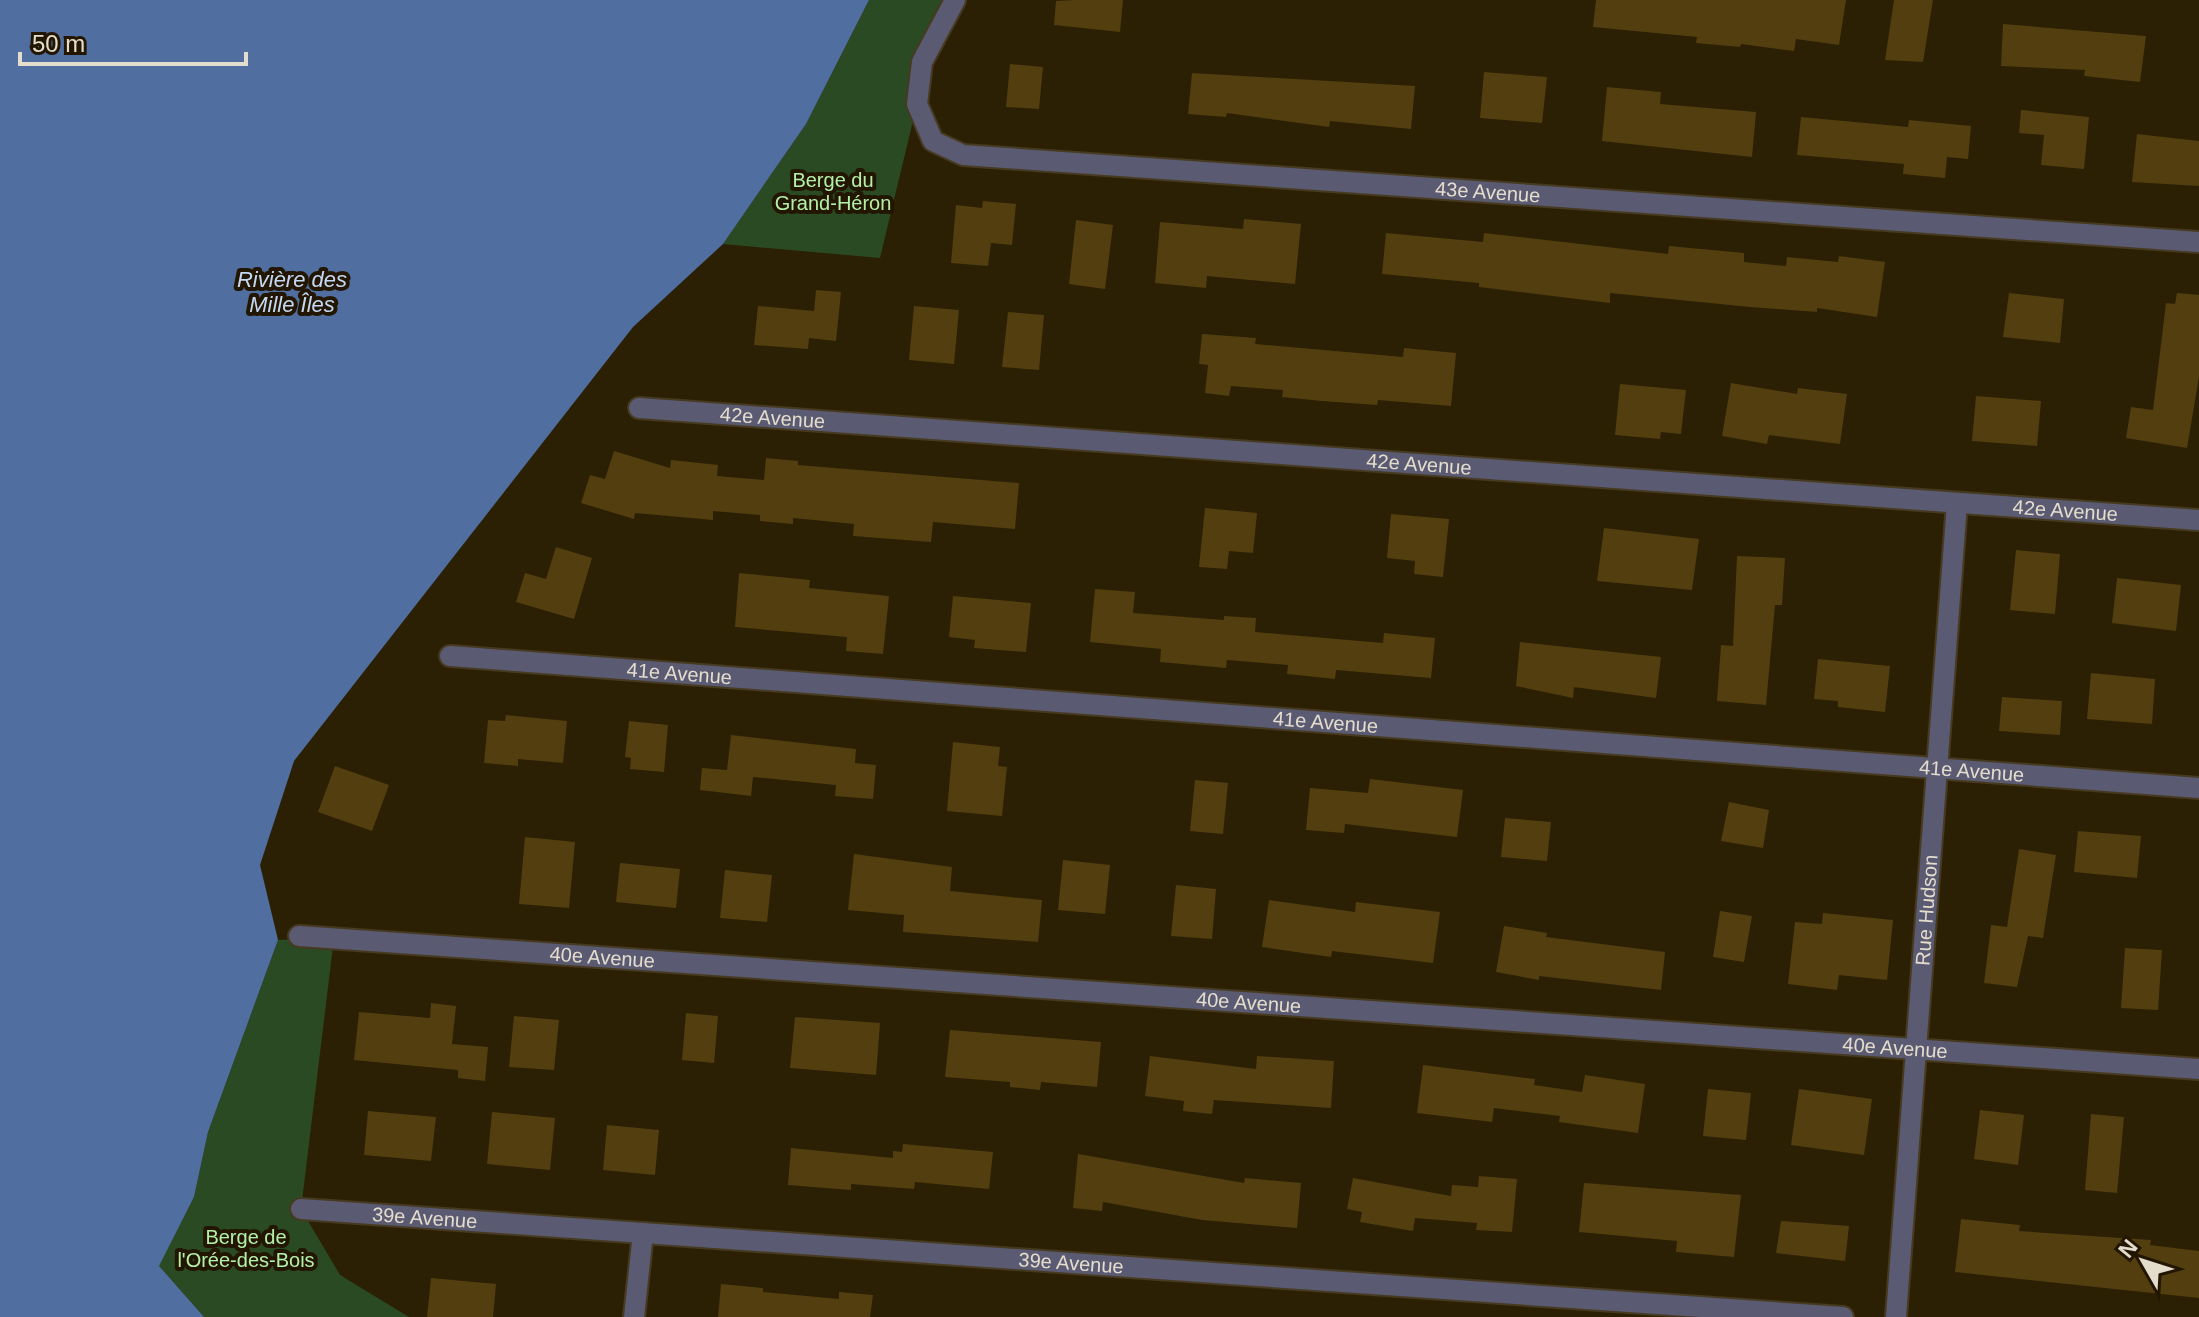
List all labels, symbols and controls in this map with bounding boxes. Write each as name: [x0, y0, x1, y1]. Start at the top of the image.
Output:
scale bar: [20, 16, 246, 66]
text: 50 m: [32, 30, 85, 57]
park label: Berge du Grand-Héron: [775, 169, 891, 214]
street label: 43e Avenue: [1434, 177, 1541, 207]
water label: Rivière des Mille Îles: [237, 267, 347, 317]
street label: 42e Avenue: [719, 403, 826, 432]
street label: 42e Avenue: [1366, 449, 1472, 479]
street label: 42e Avenue: [2012, 496, 2119, 525]
street label: 41e Avenue: [626, 658, 733, 688]
street label: 41e Avenue: [1272, 707, 1379, 737]
street label: 41e Avenue: [1918, 756, 2025, 786]
street label: Rue Hudson: [1911, 854, 1942, 966]
street label: 40e Avenue: [549, 943, 656, 972]
street label: 40e Avenue: [1195, 988, 1302, 1017]
street label: 40e Avenue: [1842, 1033, 1948, 1062]
street label: 39e Avenue: [371, 1203, 478, 1232]
north arrow: [2103, 1221, 2183, 1301]
park label: Berge de l'Orée-des-Bois: [177, 1226, 315, 1271]
text: N: [2113, 1235, 2143, 1263]
street label: 39e Avenue: [1018, 1248, 1124, 1278]

